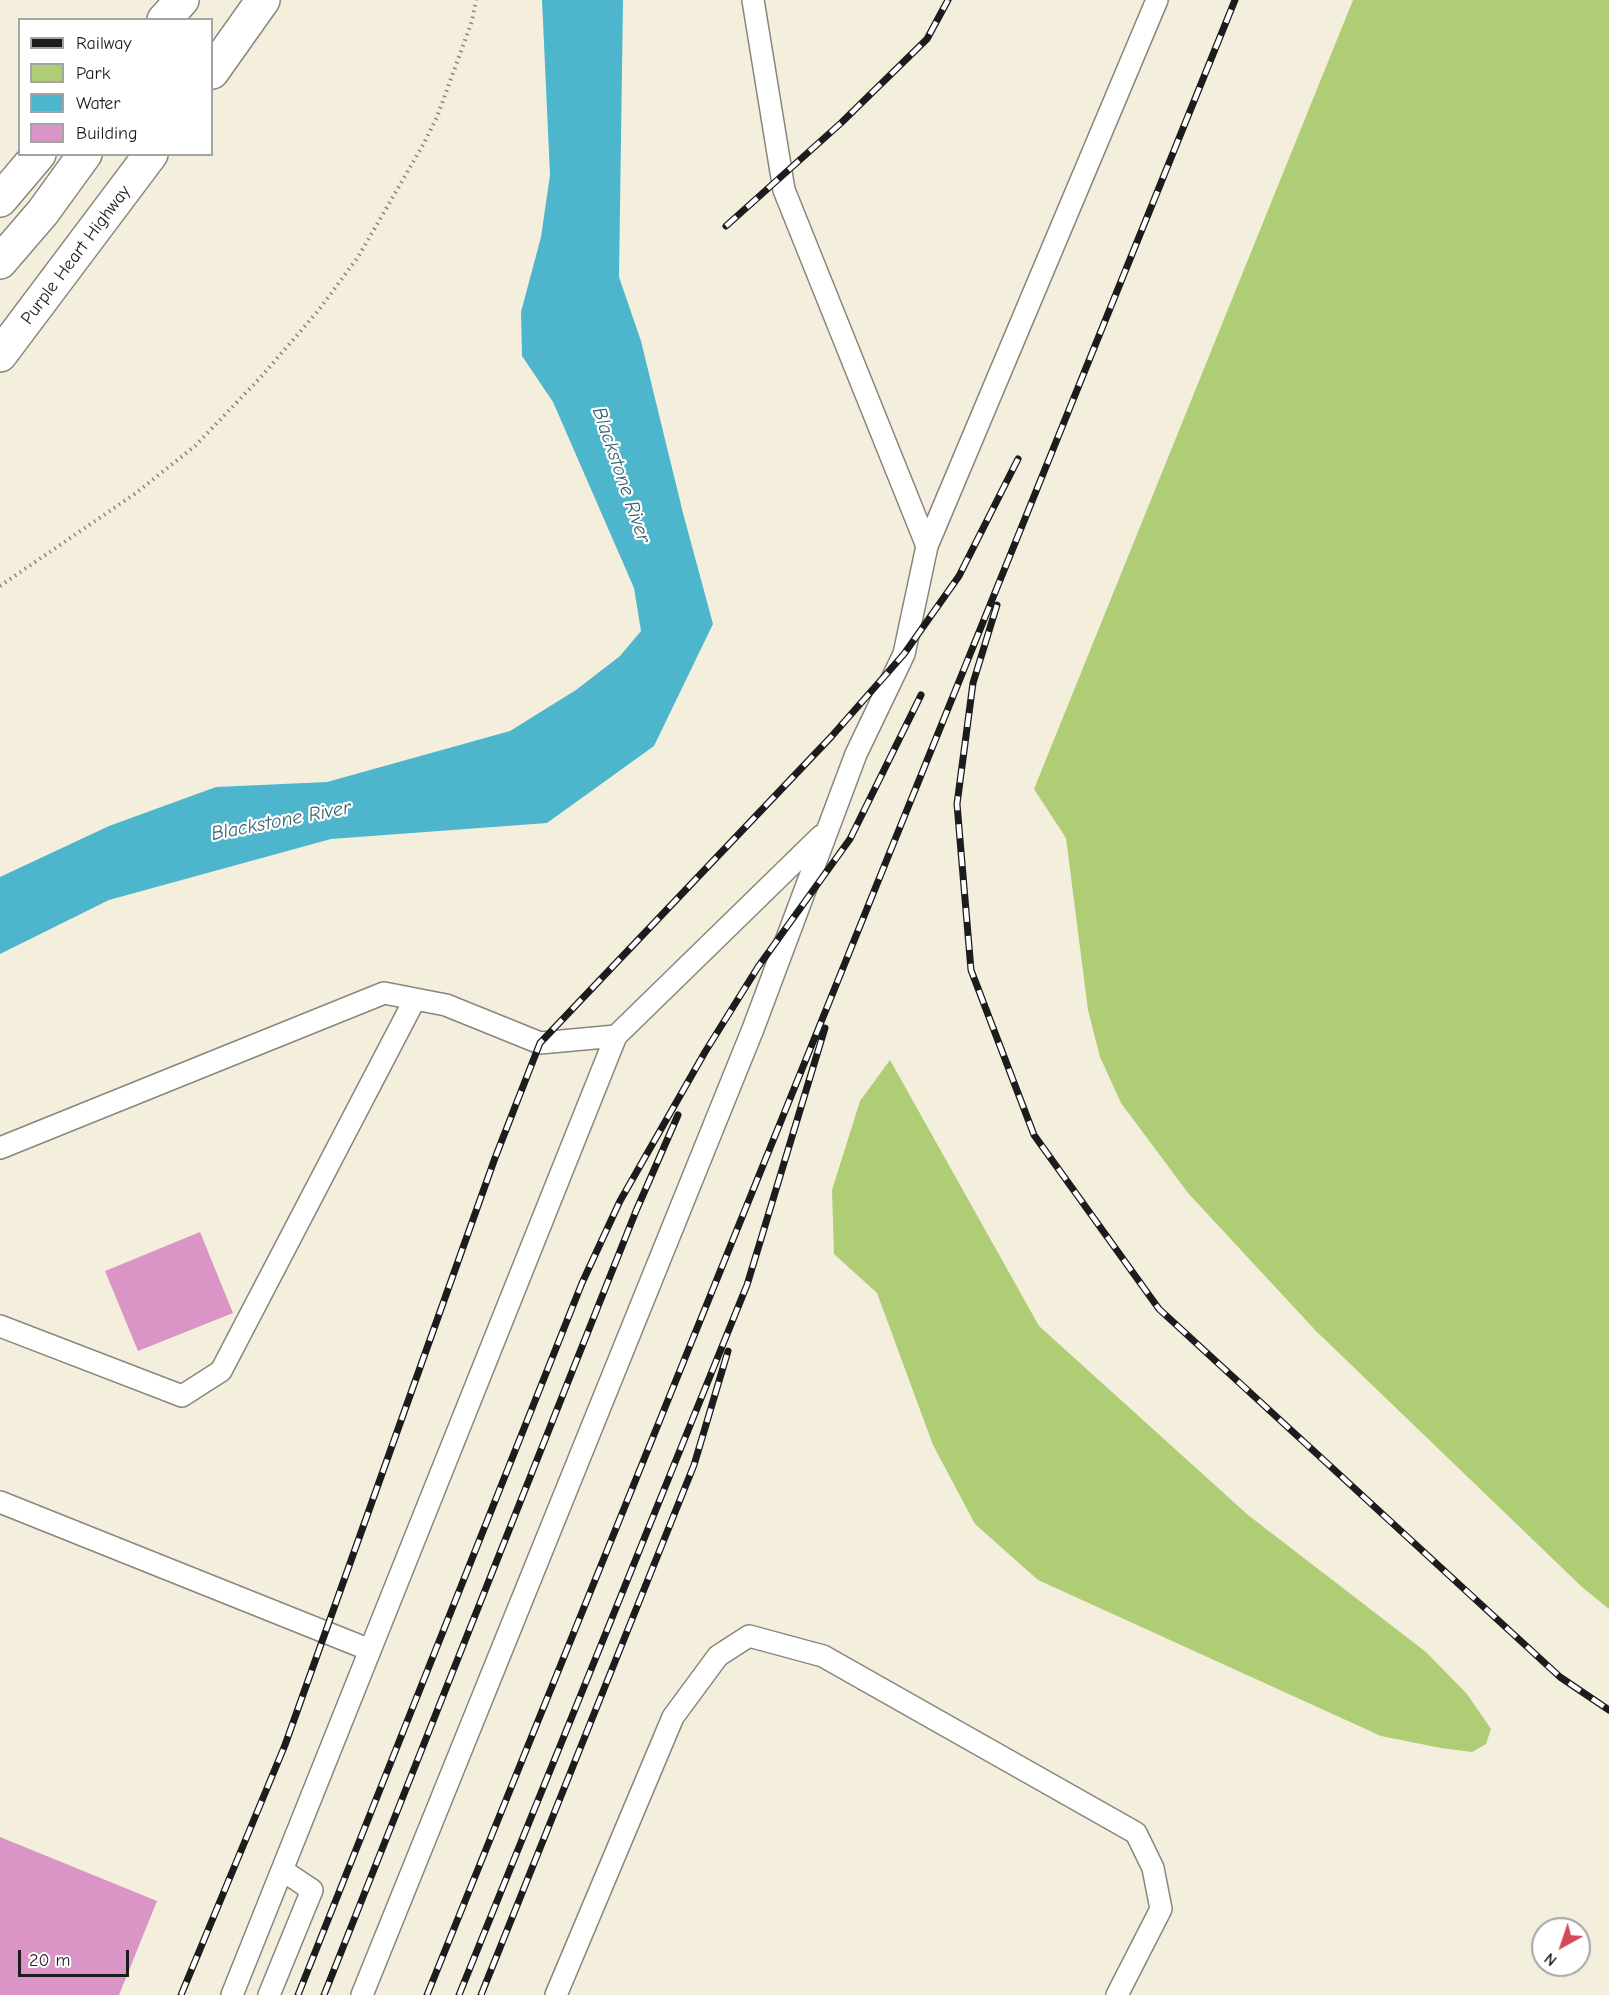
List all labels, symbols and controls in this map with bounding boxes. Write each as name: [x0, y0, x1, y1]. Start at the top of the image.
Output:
legend: [18, 18, 213, 156]
text: Railway: [76, 33, 132, 54]
text: Park: [76, 63, 110, 84]
text: Water: [76, 93, 120, 114]
text: Building: [76, 123, 138, 144]
street label: Purple Heart Highway: [17, 181, 135, 329]
water label: Blackstone River: [587, 404, 655, 546]
water label: Blackstone River: [209, 796, 353, 846]
north arrow: [1531, 1917, 1591, 1977]
scale bar: [21, 1938, 132, 1976]
text: N: [1541, 1949, 1560, 1970]
text: 20 m: [29, 1950, 70, 1971]

